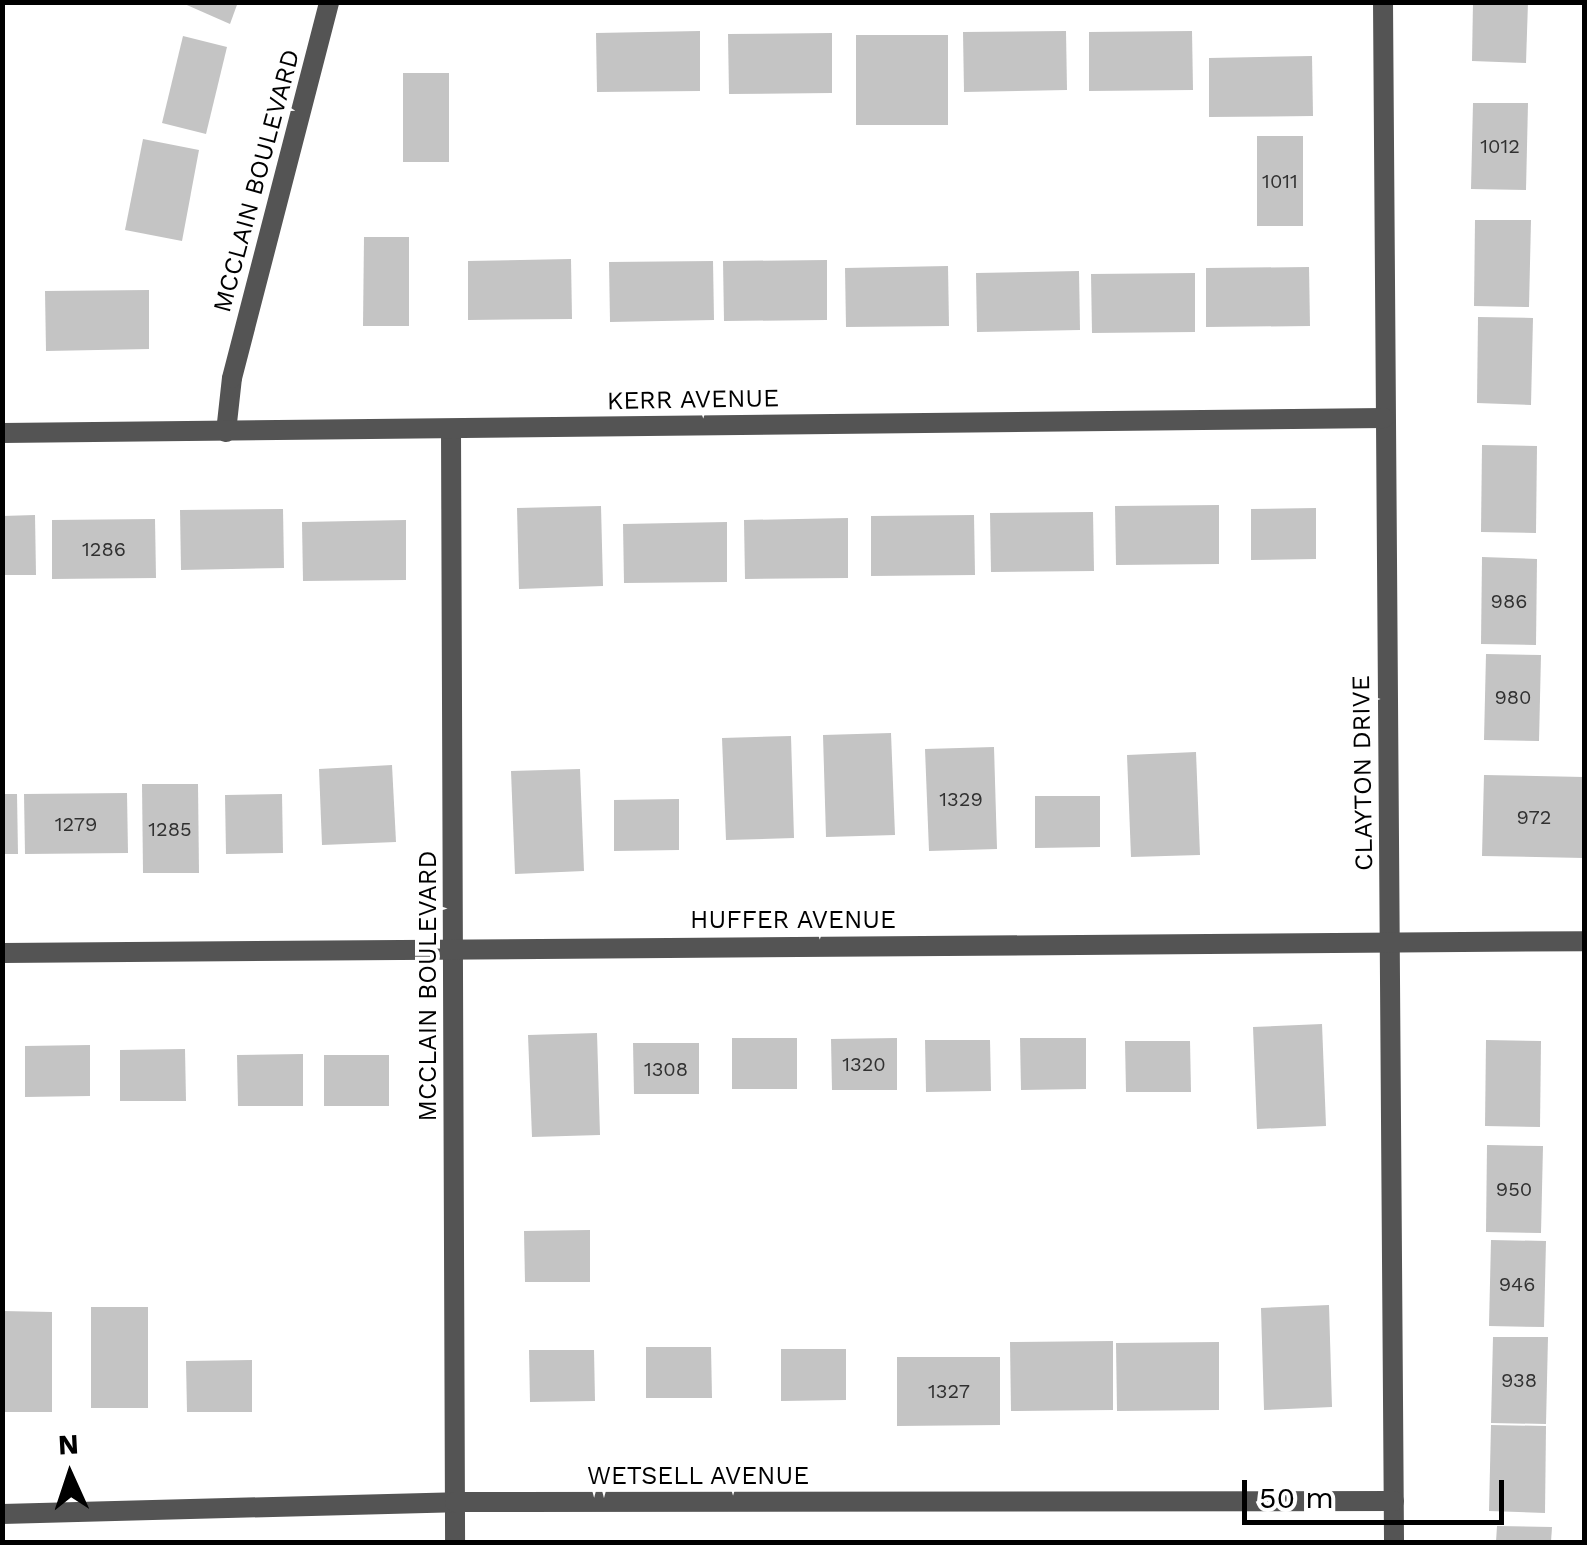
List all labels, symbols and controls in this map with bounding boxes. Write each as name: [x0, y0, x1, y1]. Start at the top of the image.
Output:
street label: MCCLAIN BOULEVARD: [207, 46, 307, 316]
house number: 1012: [1480, 134, 1520, 158]
house number: 1011: [1262, 169, 1298, 193]
street label: KERR AVENUE: [606, 383, 780, 417]
house number: 1286: [82, 537, 126, 561]
house number: 986: [1491, 589, 1527, 613]
street label: CLAYTON DRIVE: [1346, 675, 1380, 871]
house number: 980: [1494, 685, 1532, 709]
house number: 1329: [939, 787, 983, 811]
house number: 972: [1517, 805, 1551, 829]
house number: 1279: [55, 812, 97, 836]
house number: 1285: [148, 817, 192, 841]
street label: MCCLAIN BOULEVARD: [413, 851, 443, 1121]
street label: HUFFER AVENUE: [690, 905, 896, 935]
house number: 1320: [842, 1052, 886, 1076]
house number: 1308: [644, 1057, 688, 1081]
house number: 950: [1496, 1177, 1532, 1201]
house number: 946: [1499, 1272, 1535, 1296]
house number: 938: [1501, 1368, 1537, 1392]
house number: 1327: [928, 1379, 970, 1403]
north arrow: [20, 1425, 120, 1525]
text: N: [57, 1428, 80, 1462]
scale bar: [1247, 1460, 1510, 1522]
street label: WETSELL AVENUE: [586, 1461, 810, 1491]
text: 50 m: [1259, 1480, 1334, 1515]

